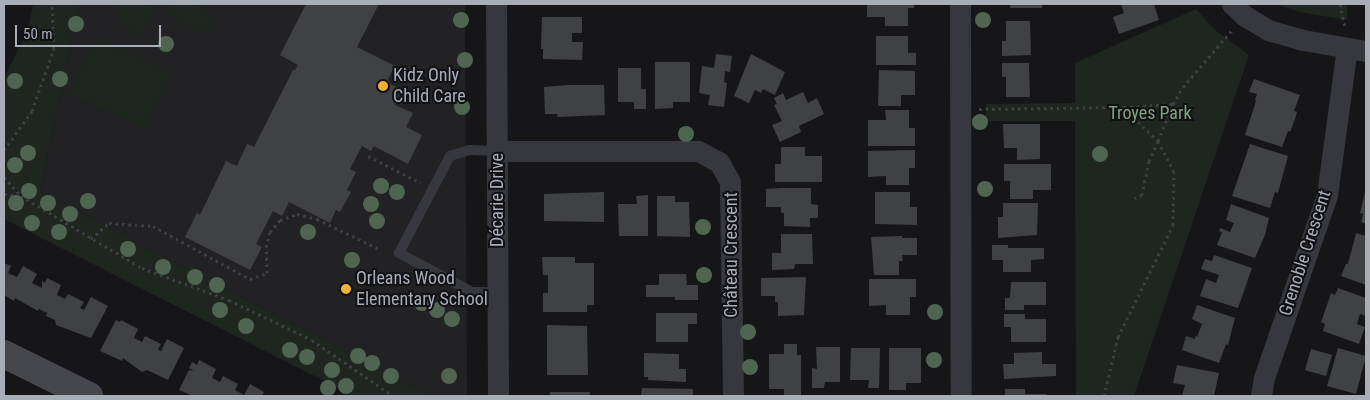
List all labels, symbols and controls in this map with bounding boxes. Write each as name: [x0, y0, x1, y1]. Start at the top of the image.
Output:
scale bar: [18, 15, 164, 47]
text: 50 m: [23, 25, 53, 43]
place label: Kidz Only Child Care: [393, 65, 466, 108]
marker: Kidz Only Child Care: [377, 80, 389, 92]
park label: Troyes Park: [1108, 102, 1192, 124]
street label: Décarie Drive: [486, 153, 508, 247]
street label: Grenoble Crescent: [1275, 188, 1335, 318]
street label: Château Crescent: [720, 192, 742, 318]
place label: Orleans Wood Elementary School: [356, 268, 488, 310]
marker: Orleans Wood Elementary School: [340, 283, 352, 295]

